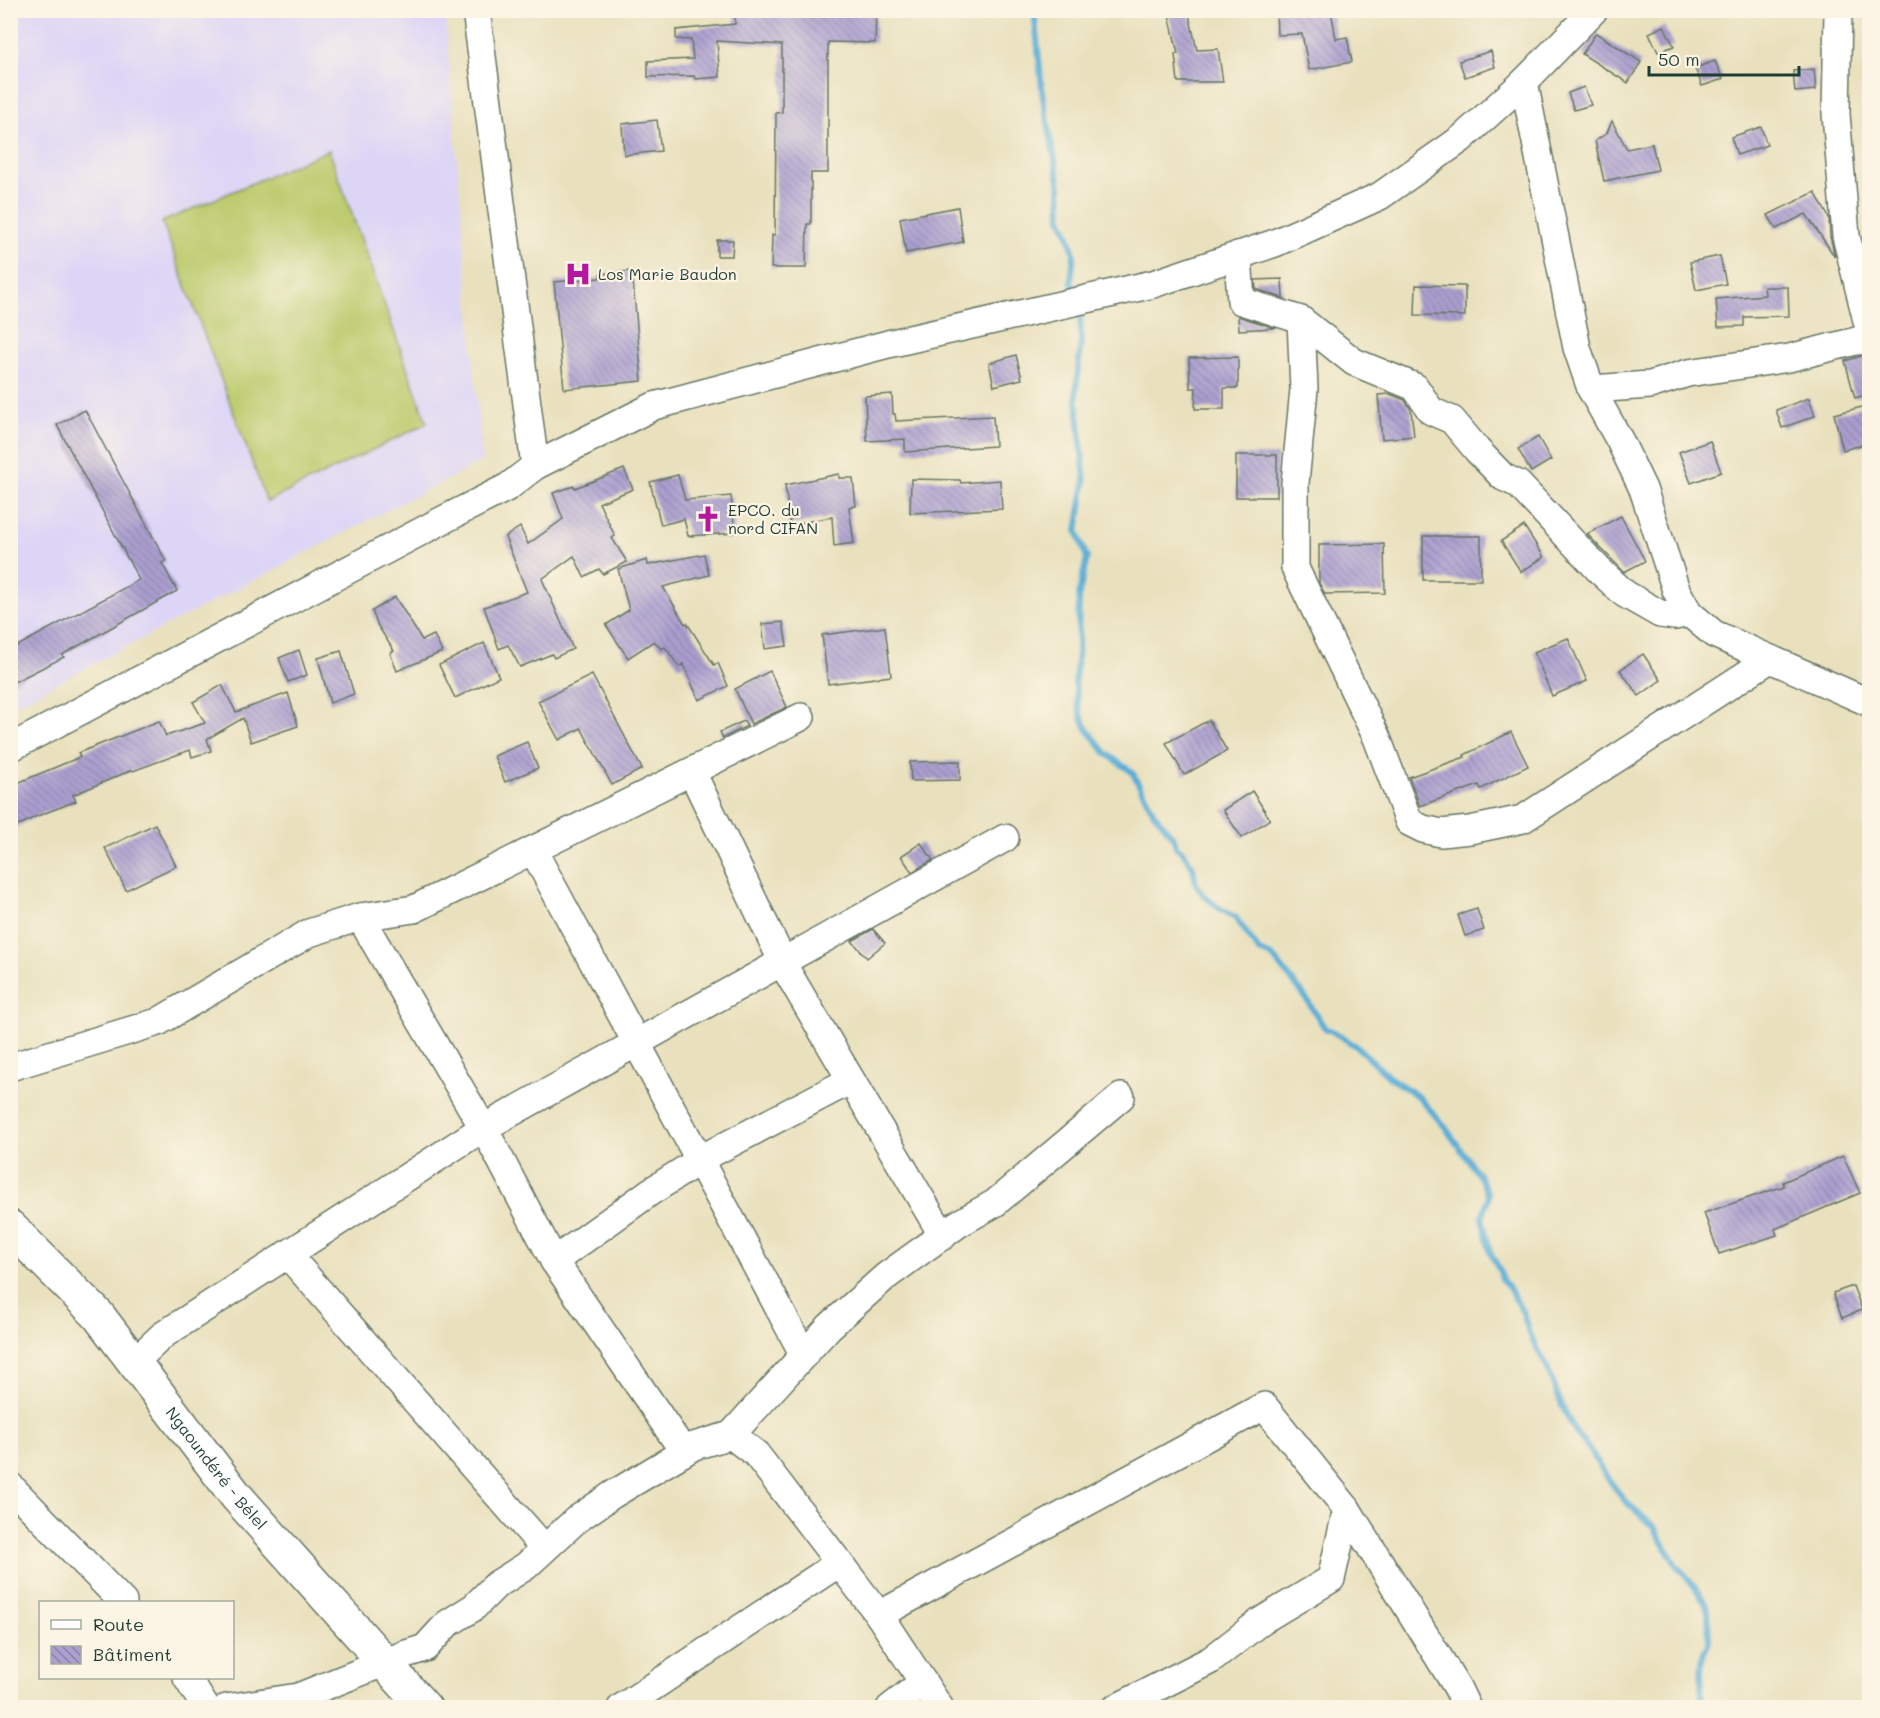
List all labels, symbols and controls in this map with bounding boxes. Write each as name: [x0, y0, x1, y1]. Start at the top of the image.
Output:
scale bar: [1649, 39, 1799, 77]
text: 50 m: [1658, 47, 1700, 71]
hospital icon: Los Marie Baudon: [563, 259, 593, 289]
place label: Los Marie Baudon: [598, 263, 737, 284]
place label: EPCO. du nord CIFAN: [728, 499, 818, 538]
church icon: EPCO. du nord CIFAN: [693, 504, 723, 534]
street label: Ngaoundéré - Bélel: [162, 1402, 272, 1534]
legend: [39, 1601, 234, 1679]
text: Route: [93, 1612, 144, 1636]
text: Bâtiment: [93, 1642, 172, 1666]

